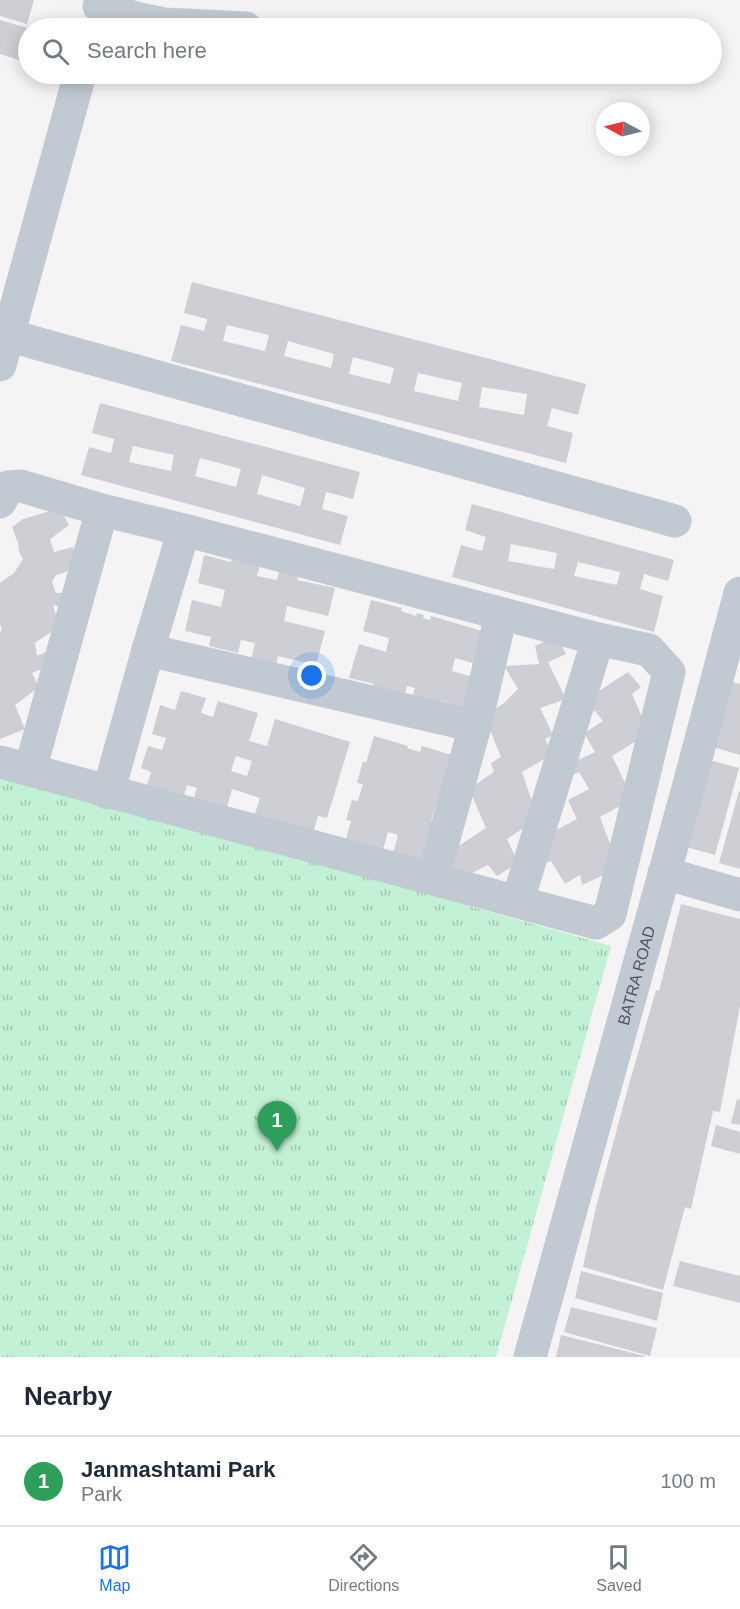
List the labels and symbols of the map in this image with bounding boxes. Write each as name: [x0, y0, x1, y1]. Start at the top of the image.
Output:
north arrow: [596, 102, 650, 156]
your location: [297, 661, 326, 690]
street label: BATRA ROAD: [614, 924, 658, 1027]
pin: 1: [258, 1102, 296, 1151]

